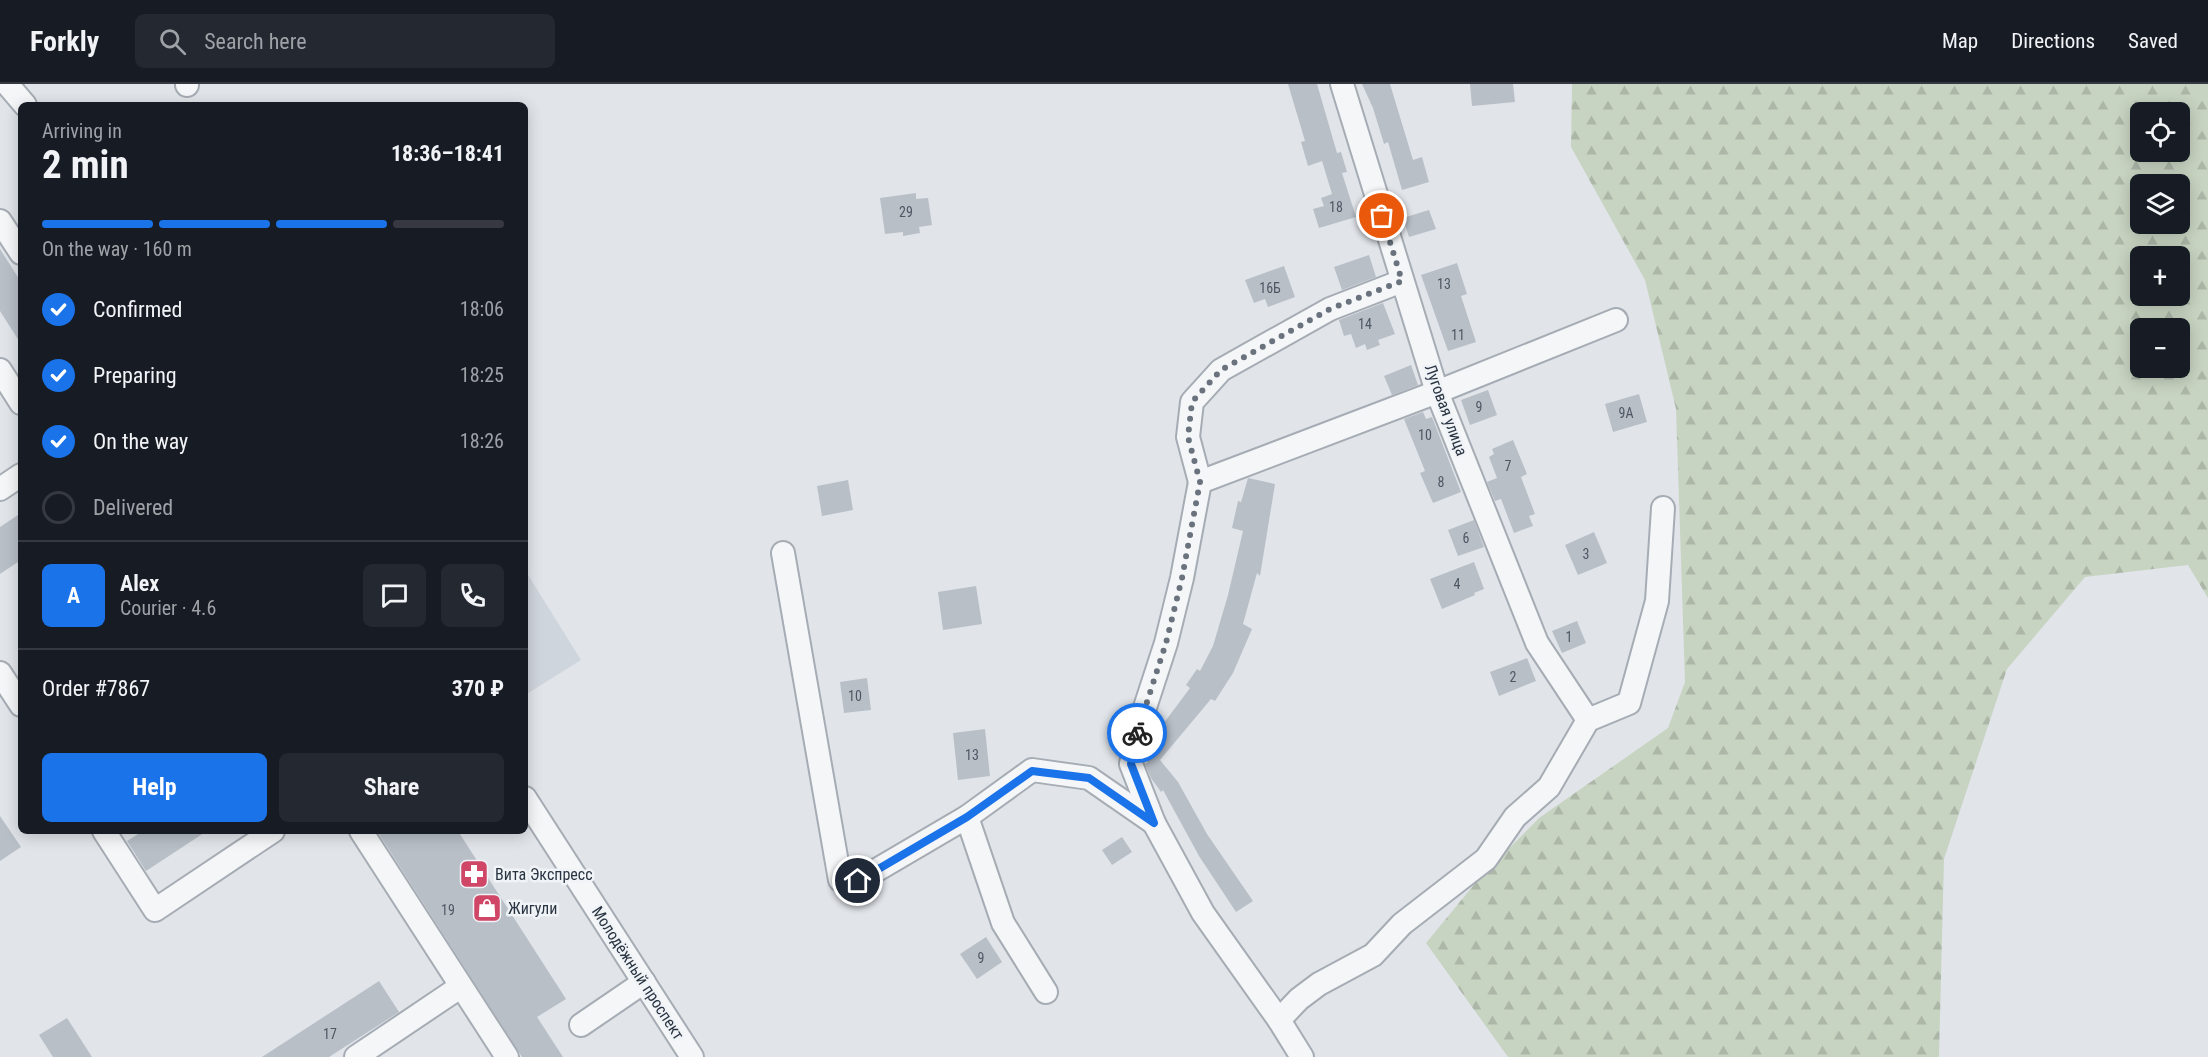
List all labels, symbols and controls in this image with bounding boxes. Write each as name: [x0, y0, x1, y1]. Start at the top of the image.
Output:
search box: [135, 14, 555, 68]
text: Forkly: [30, 25, 99, 58]
icon: search: [156, 25, 189, 58]
text: Search here: [204, 29, 307, 54]
text: Map: [1942, 29, 1978, 53]
text: Directions: [2011, 29, 2095, 53]
text: Saved: [2128, 29, 2178, 53]
map controls: [2130, 102, 2190, 378]
button: locate: [2130, 102, 2190, 162]
text: Arriving in: [42, 119, 122, 143]
text: 18:36–18:41: [391, 141, 504, 166]
text: 2 min: [42, 142, 129, 188]
button: layers: [2130, 174, 2190, 234]
pin: [1356, 190, 1407, 241]
house number: 18: [1329, 199, 1343, 215]
icon: bag: [1365, 199, 1398, 232]
house number: 29: [899, 204, 913, 220]
text: On the way · 160 m: [42, 237, 192, 261]
button: +: [2130, 246, 2190, 306]
house number: 13: [1437, 276, 1451, 292]
house number: 16Б: [1259, 280, 1281, 296]
icon: check: [42, 293, 75, 326]
text: Confirmed: [93, 297, 182, 322]
text: 18:06: [460, 297, 504, 321]
house number: 14: [1358, 316, 1372, 332]
button: −: [2130, 318, 2190, 378]
house number: 11: [1451, 327, 1465, 343]
icon: check: [42, 359, 75, 392]
street label: Луговая улица: [1421, 362, 1471, 458]
text: Preparing: [93, 363, 177, 388]
text: 18:25: [460, 363, 504, 387]
house number: 9: [1476, 399, 1482, 415]
house number: 9А: [1619, 405, 1633, 421]
icon: check: [42, 425, 75, 458]
house number: 10: [1418, 427, 1432, 443]
text: On the way: [93, 429, 188, 454]
text: 18:26: [460, 429, 504, 453]
house number: 7: [1505, 458, 1512, 474]
house number: 8: [1438, 474, 1445, 490]
text: Delivered: [93, 495, 173, 520]
house number: 6: [1463, 530, 1470, 546]
house number: 3: [1583, 546, 1589, 562]
button: chat: [363, 564, 426, 627]
button: phone: [441, 564, 504, 627]
text: Alex: [120, 571, 159, 596]
house number: 4: [1454, 576, 1461, 592]
text: A: [67, 583, 80, 608]
text: Courier · 4.6: [120, 596, 216, 620]
house number: 1: [1566, 629, 1572, 645]
house number: 2: [1510, 669, 1517, 685]
text: Order #7867: [42, 676, 150, 701]
text: 370 ₽: [452, 676, 504, 701]
house number: 10: [848, 688, 862, 704]
courier: [1107, 703, 1167, 763]
icon: bike: [1121, 717, 1154, 750]
house number: 13: [965, 747, 979, 763]
button: Help: [42, 753, 267, 822]
button: Share: [279, 753, 504, 822]
pin: [832, 855, 883, 906]
pharmacy icon: Вита Экспресс: [458, 858, 490, 890]
icon: home: [841, 864, 874, 897]
place label: Вита Экспресс: [495, 865, 593, 884]
shop icon: Жигули: [471, 892, 503, 924]
place label: Жигули: [508, 899, 557, 918]
house number: 19: [441, 902, 455, 918]
street label: Молодёжный проспект: [588, 903, 688, 1043]
house number: 9: [978, 950, 984, 966]
house number: 17: [323, 1026, 337, 1042]

